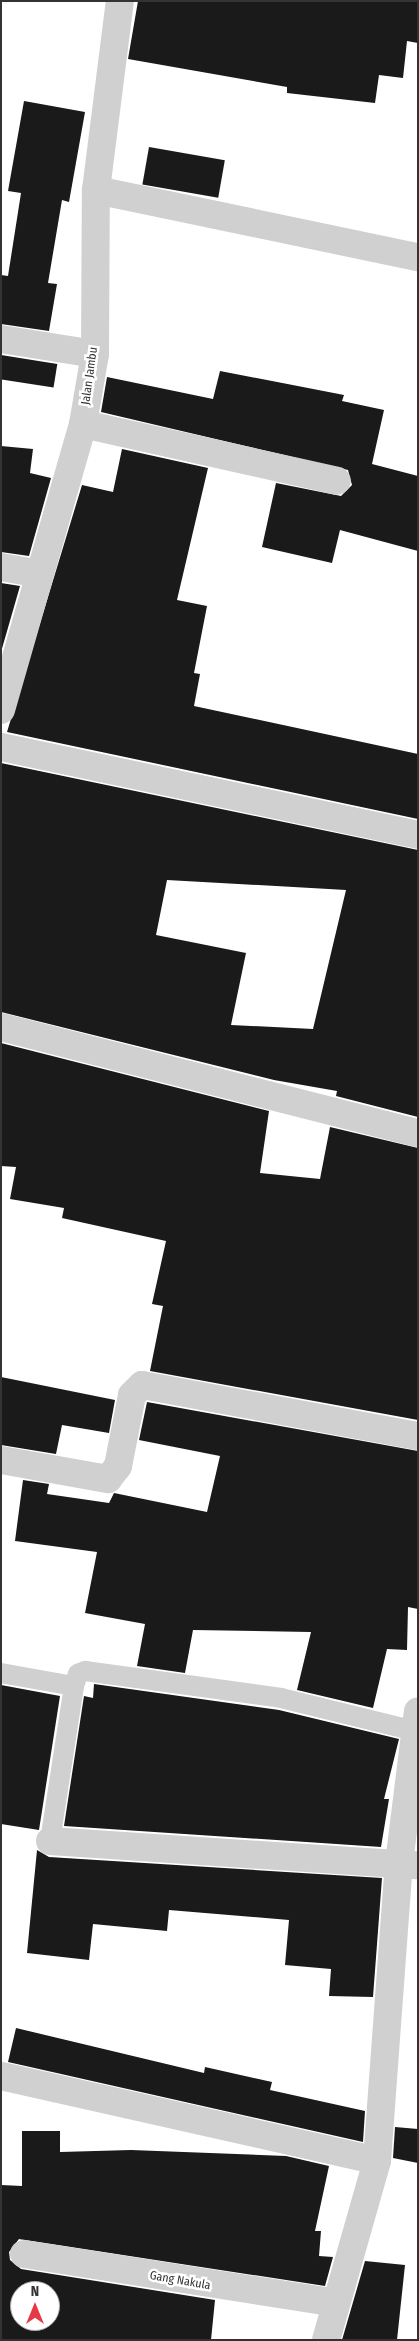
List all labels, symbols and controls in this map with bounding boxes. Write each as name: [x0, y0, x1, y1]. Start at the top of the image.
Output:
street label: Jalan Jambu: [79, 346, 101, 406]
street label: Gang Nakula: [148, 2269, 212, 2293]
north arrow: [10, 2281, 60, 2331]
text: N: [31, 2283, 39, 2300]

